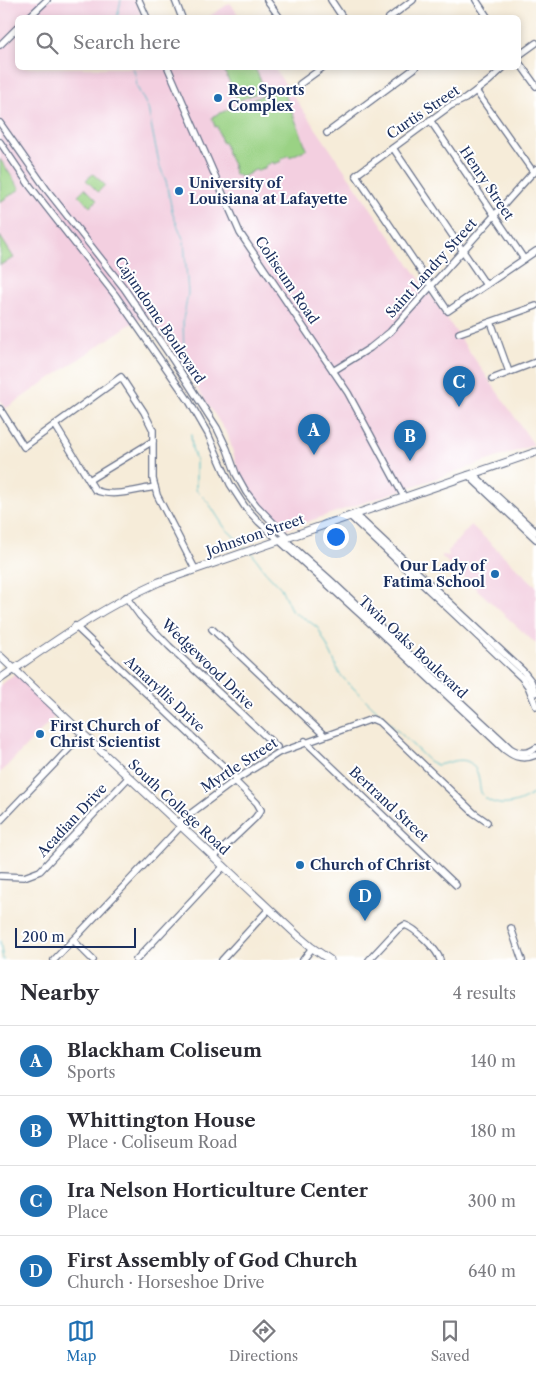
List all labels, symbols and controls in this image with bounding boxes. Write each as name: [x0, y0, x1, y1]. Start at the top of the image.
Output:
search box: [15, 15, 521, 70]
icon: search: [33, 29, 61, 57]
text: Search here: [73, 31, 181, 54]
place label: Rec Sports Complex: [228, 81, 304, 115]
street label: Curtis Street: [383, 81, 463, 143]
marker: Rec Sports Complex: [212, 92, 224, 104]
street label: Henry Street: [456, 143, 518, 223]
place label: University of Louisiana at Lafayette: [189, 174, 347, 208]
marker: University of Louisiana at Lafayette: [173, 185, 185, 197]
street label: Saint Landry Street: [382, 214, 481, 322]
street label: Coliseum Road: [251, 233, 323, 328]
street label: Cajundome Boulevard: [111, 253, 209, 387]
pin: C: [443, 366, 475, 407]
pin: A: [298, 414, 330, 455]
pin: B: [394, 420, 426, 461]
street label: Johnston Street: [202, 510, 306, 561]
your location: [323, 524, 349, 550]
place label: Our Lady of Fatima School: [383, 557, 487, 591]
marker: Our Lady of Fatima School: [489, 568, 501, 580]
street label: Twin Oaks Boulevard: [355, 592, 472, 703]
street label: Wedgewood Drive: [157, 614, 258, 713]
street label: Amaryllis Drive: [120, 652, 209, 736]
place label: First Church of Christ Scientist: [50, 717, 161, 751]
marker: First Church of Christ Scientist: [34, 728, 46, 740]
street label: Myrtle Street: [197, 734, 281, 796]
street label: South College Road: [125, 755, 234, 859]
street label: Bertrand Street: [345, 763, 433, 846]
street label: Acadian Drive: [33, 779, 111, 861]
place label: Church of Christ: [310, 856, 431, 874]
marker: Church of Christ: [294, 859, 306, 871]
pin: D: [349, 880, 381, 921]
scale bar: [15, 925, 136, 948]
text: 200 m: [22, 928, 65, 946]
text: Nearby: [20, 980, 99, 1005]
text: 4 results: [453, 983, 516, 1003]
text: Blackham Coliseum: [67, 1039, 262, 1062]
text: A: [30, 1051, 42, 1071]
text: 140 m: [471, 1051, 516, 1071]
text: Sports: [67, 1062, 116, 1082]
text: Whittington House: [67, 1109, 256, 1132]
text: B: [30, 1121, 42, 1141]
text: 180 m: [470, 1121, 516, 1141]
text: Place · Coliseum Road: [67, 1132, 237, 1152]
text: Ira Nelson Horticulture Center: [67, 1179, 368, 1202]
text: C: [30, 1191, 42, 1211]
text: 300 m: [468, 1191, 516, 1211]
text: Place: [67, 1202, 108, 1222]
text: First Assembly of God Church: [67, 1249, 357, 1272]
text: D: [29, 1261, 43, 1281]
text: 640 m: [468, 1261, 516, 1281]
text: Church · Horseshoe Drive: [67, 1272, 265, 1292]
tab: Map: [66, 1317, 96, 1365]
tab: Directions: [229, 1317, 298, 1365]
tab: Saved: [431, 1317, 470, 1365]

